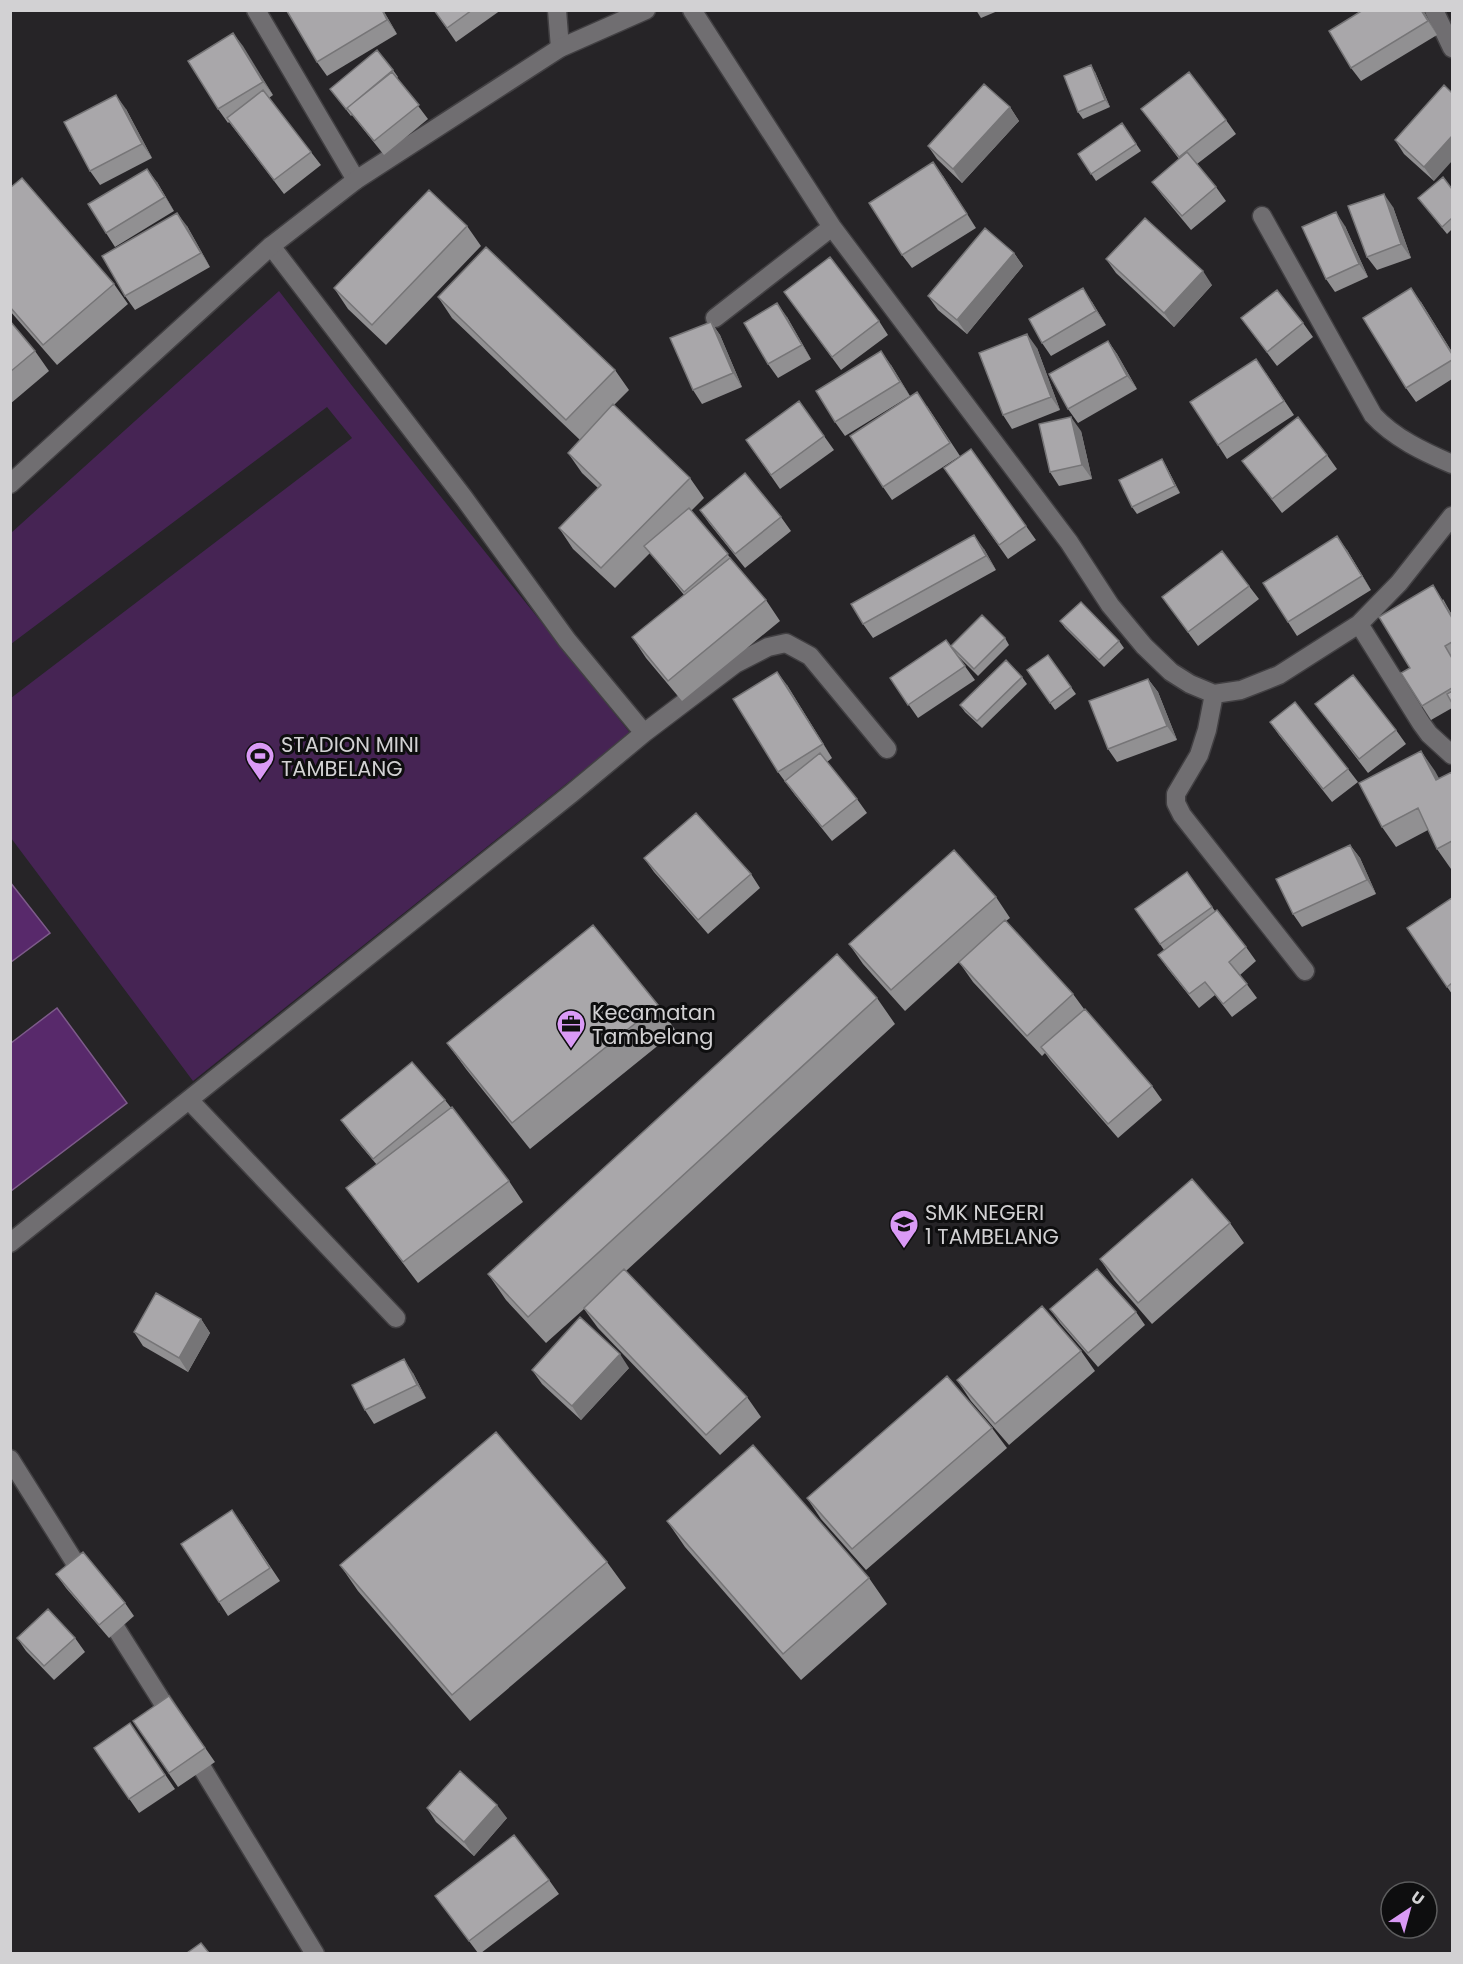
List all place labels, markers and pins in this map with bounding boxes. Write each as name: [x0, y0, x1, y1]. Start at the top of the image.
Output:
place label: STADION MINI TAMBELANG: [281, 730, 419, 783]
sports icon: STADION MINI TAMBELANG: [244, 740, 276, 782]
place label: Kecamatan Tambelang: [592, 998, 716, 1051]
office icon: Kecamatan Tambelang: [555, 1008, 587, 1050]
place label: SMK NEGERI 1 TAMBELANG: [925, 1198, 1059, 1251]
school or university icon: SMK NEGERI 1 TAMBELANG: [888, 1208, 920, 1250]

